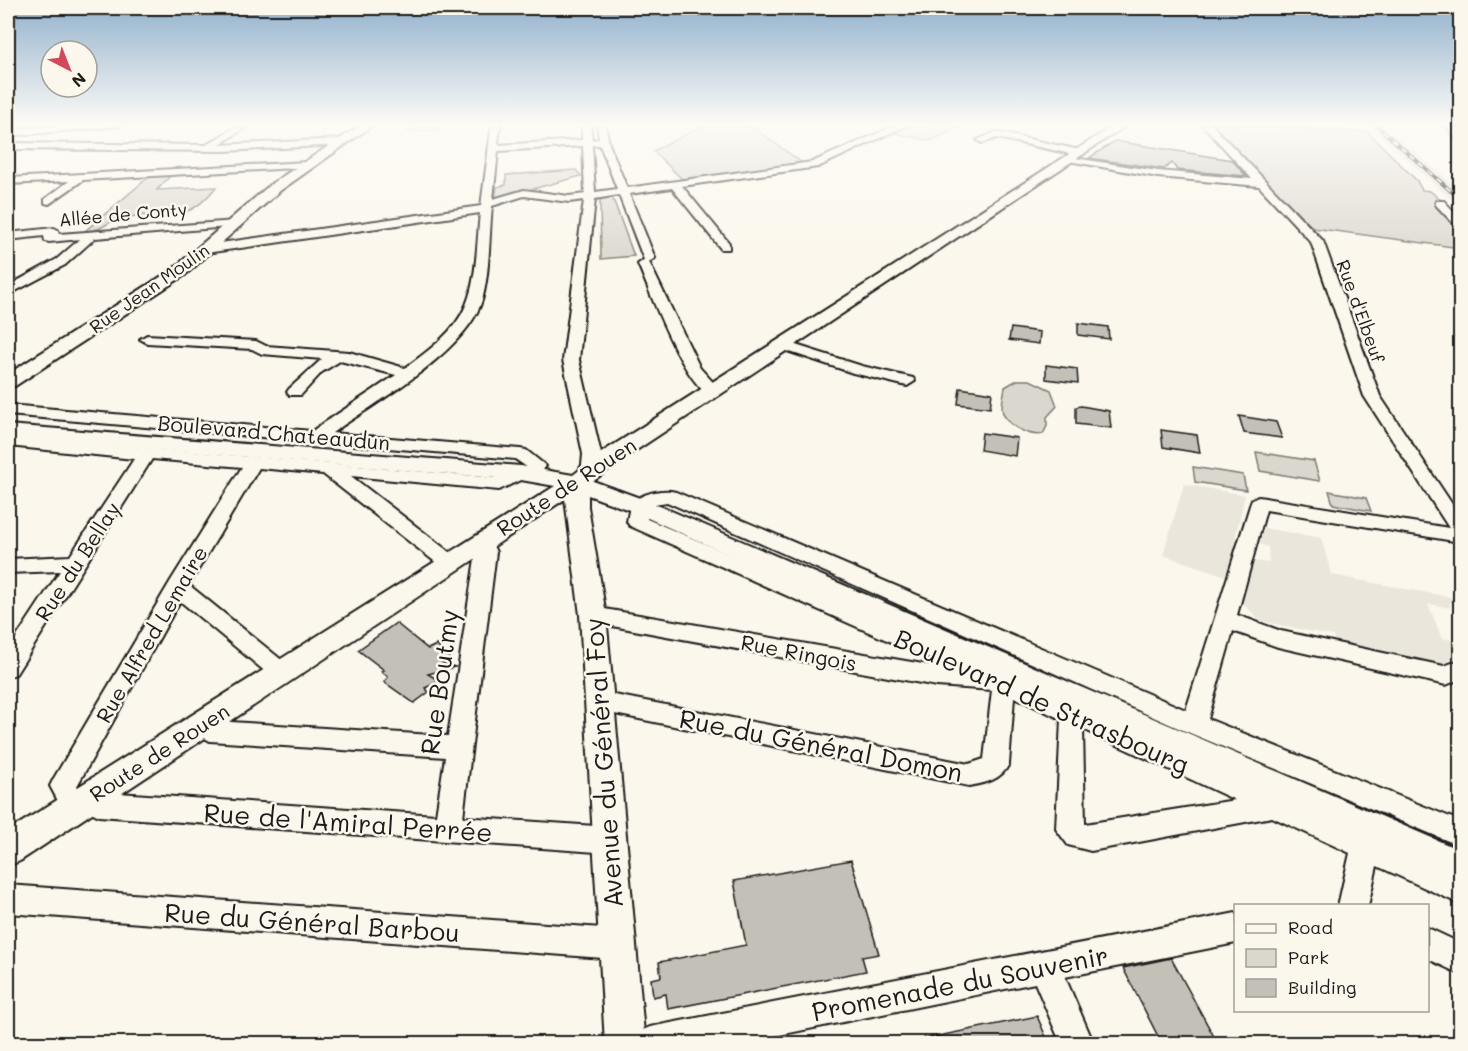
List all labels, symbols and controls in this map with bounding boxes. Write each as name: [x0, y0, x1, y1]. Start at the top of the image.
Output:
north arrow: [39, 39, 99, 99]
text: N: [68, 69, 91, 92]
street label: Allée de Conty: [58, 196, 188, 232]
street label: Rue Jean Moulin: [84, 238, 214, 338]
street label: Rue d'Elbeuf: [1331, 256, 1391, 367]
street label: Boulevard Chateaudun: [157, 408, 391, 456]
street label: Route de Rouen: [491, 431, 641, 541]
street label: Rue du Bellay: [28, 496, 126, 626]
street label: Rue Alfred Lemaire: [89, 541, 213, 727]
street label: Rue Boutmy: [412, 607, 466, 757]
street label: Avenue du Général Foy: [576, 617, 630, 909]
street label: Boulevard de Strasbourg: [889, 621, 1195, 781]
street label: Rue Ringois: [739, 628, 859, 676]
street label: Route de Rouen: [84, 697, 234, 807]
street label: Rue du Général Domon: [676, 701, 966, 789]
street label: Rue de l'Amiral Perrée: [202, 795, 494, 849]
street label: Rue du Général Barbou: [163, 895, 461, 949]
legend: [1234, 904, 1429, 1012]
text: Road: [1288, 915, 1333, 939]
street label: Promenade du Souvenir: [809, 938, 1111, 1028]
text: Park: [1288, 945, 1329, 969]
text: Building: [1288, 975, 1356, 999]

